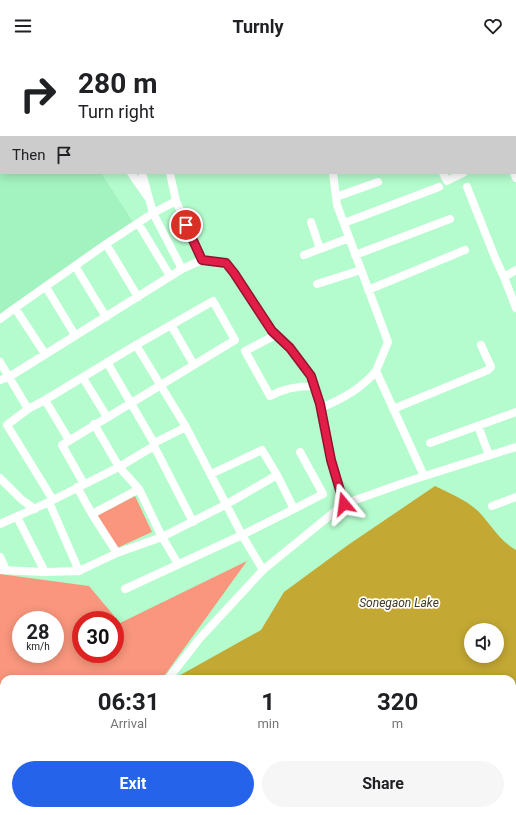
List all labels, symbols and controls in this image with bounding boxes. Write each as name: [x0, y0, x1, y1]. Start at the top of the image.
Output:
icon: menu: [12, 15, 34, 37]
icon: heart: [482, 15, 504, 37]
text: Turnly: [232, 16, 284, 37]
text: 280 m: [78, 67, 157, 100]
icon: right: [12, 68, 64, 120]
text: Turn right: [78, 101, 155, 122]
icon: arrive: [53, 144, 75, 166]
text: Then: [12, 146, 45, 164]
pin: [169, 208, 203, 242]
icon: arrive: [175, 214, 197, 236]
position arrow: [323, 483, 365, 525]
water label: Sonegaon Lake: [359, 596, 439, 610]
speed limit sign: 30: [72, 611, 124, 663]
text: 28: [27, 620, 49, 644]
map controls: [464, 623, 504, 663]
button: sound: [464, 623, 504, 663]
text: km/h: [26, 641, 50, 652]
text: 06:31: [98, 688, 160, 716]
text: 1: [261, 688, 275, 716]
text: 320: [377, 688, 418, 716]
text: Arrival: [110, 716, 147, 731]
text: min: [257, 716, 279, 731]
text: m: [392, 716, 403, 731]
button: Exit: [12, 761, 254, 807]
button: Share: [262, 761, 504, 807]

